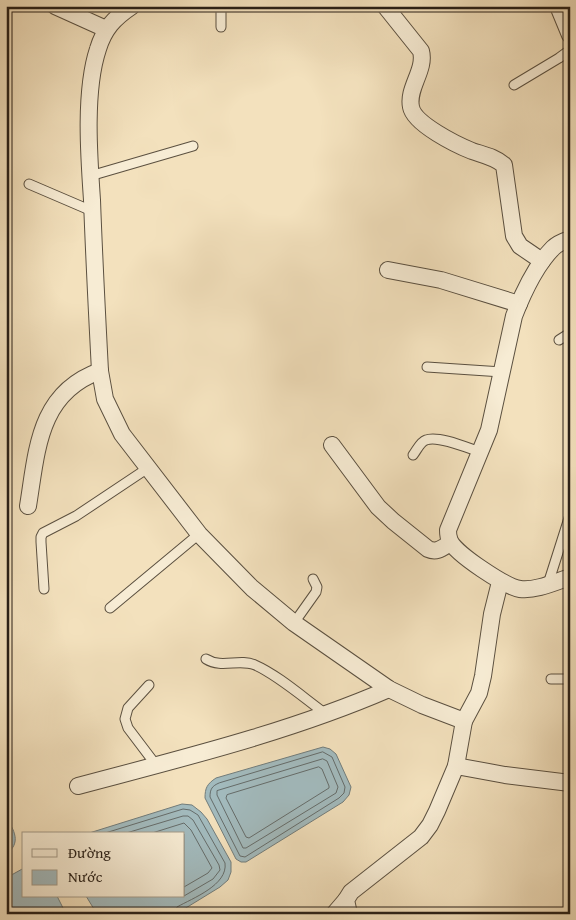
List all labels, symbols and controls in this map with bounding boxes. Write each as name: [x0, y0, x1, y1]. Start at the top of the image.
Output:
legend: [22, 832, 185, 898]
text: Đường: [68, 842, 111, 863]
text: Nước: [68, 866, 103, 887]

